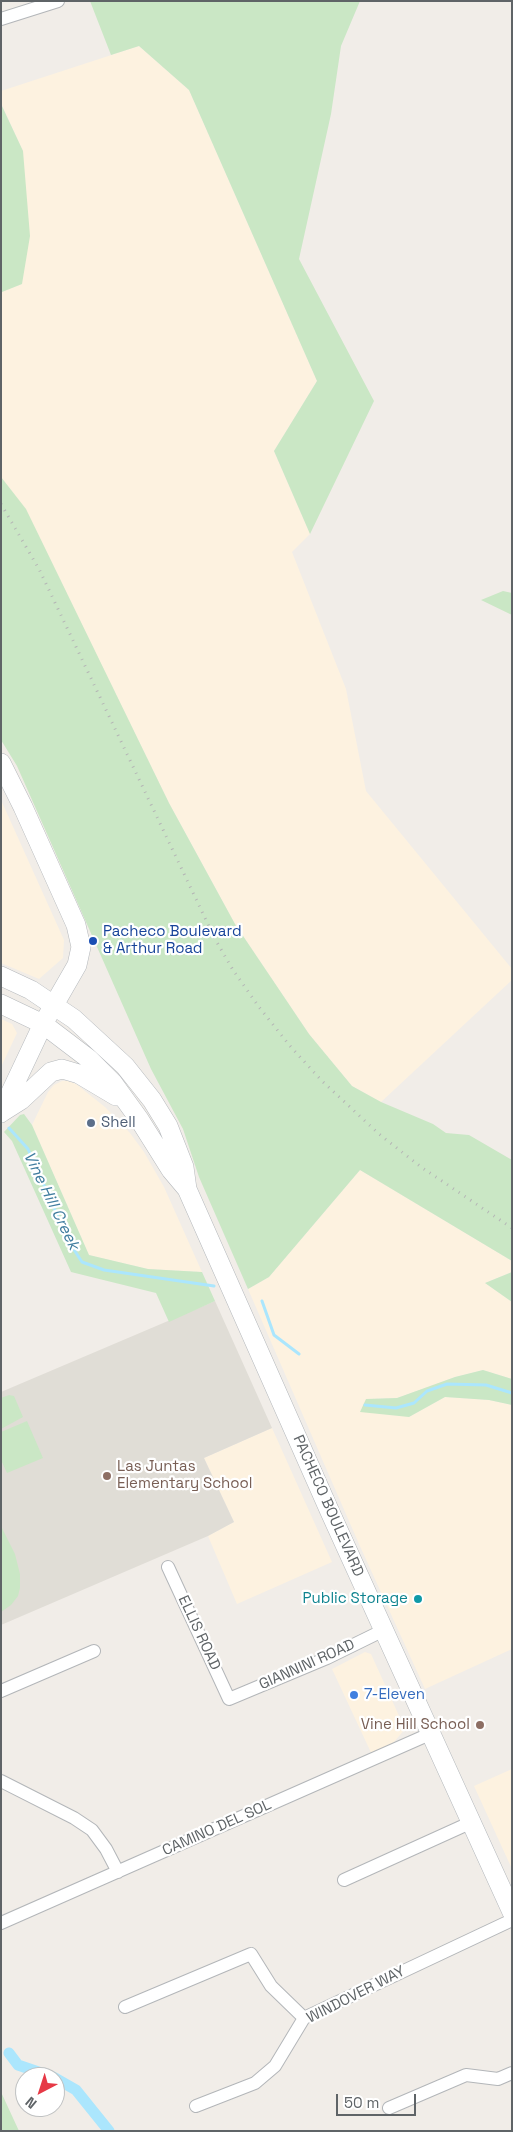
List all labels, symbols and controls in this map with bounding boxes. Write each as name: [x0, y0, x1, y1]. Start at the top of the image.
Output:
place label: Pacheco Boulevard & Arthur Road: [103, 923, 242, 958]
marker: Pacheco Boulevard & Arthur Road: [87, 935, 99, 947]
place label: Shell: [101, 1114, 136, 1132]
marker: Shell: [85, 1117, 97, 1129]
water label: Vine Hill Creek: [19, 1149, 83, 1253]
street label: PACHECO BOULEVARD: [289, 1433, 367, 1579]
place label: Las Juntas Elementary School: [117, 1458, 253, 1493]
marker: Las Juntas Elementary School: [101, 1470, 113, 1482]
place label: Public Storage: [303, 1590, 408, 1608]
street label: ELLIS ROAD: [174, 1593, 224, 1673]
marker: Public Storage: [412, 1593, 424, 1605]
street label: GIANNINI ROAD: [256, 1636, 358, 1694]
place label: 7-Eleven: [364, 1686, 425, 1704]
marker: 7-Eleven: [348, 1689, 360, 1701]
place label: Vine Hill School: [361, 1716, 470, 1734]
marker: Vine Hill School: [474, 1719, 486, 1731]
street label: CAMINO DEL SOL: [160, 1796, 274, 1860]
street label: WINDOVER WAY: [304, 1963, 408, 2027]
north arrow: [15, 2067, 65, 2117]
scale bar: [338, 2084, 418, 2116]
text: N: [22, 2093, 40, 2113]
text: 50 m: [344, 2093, 379, 2112]

